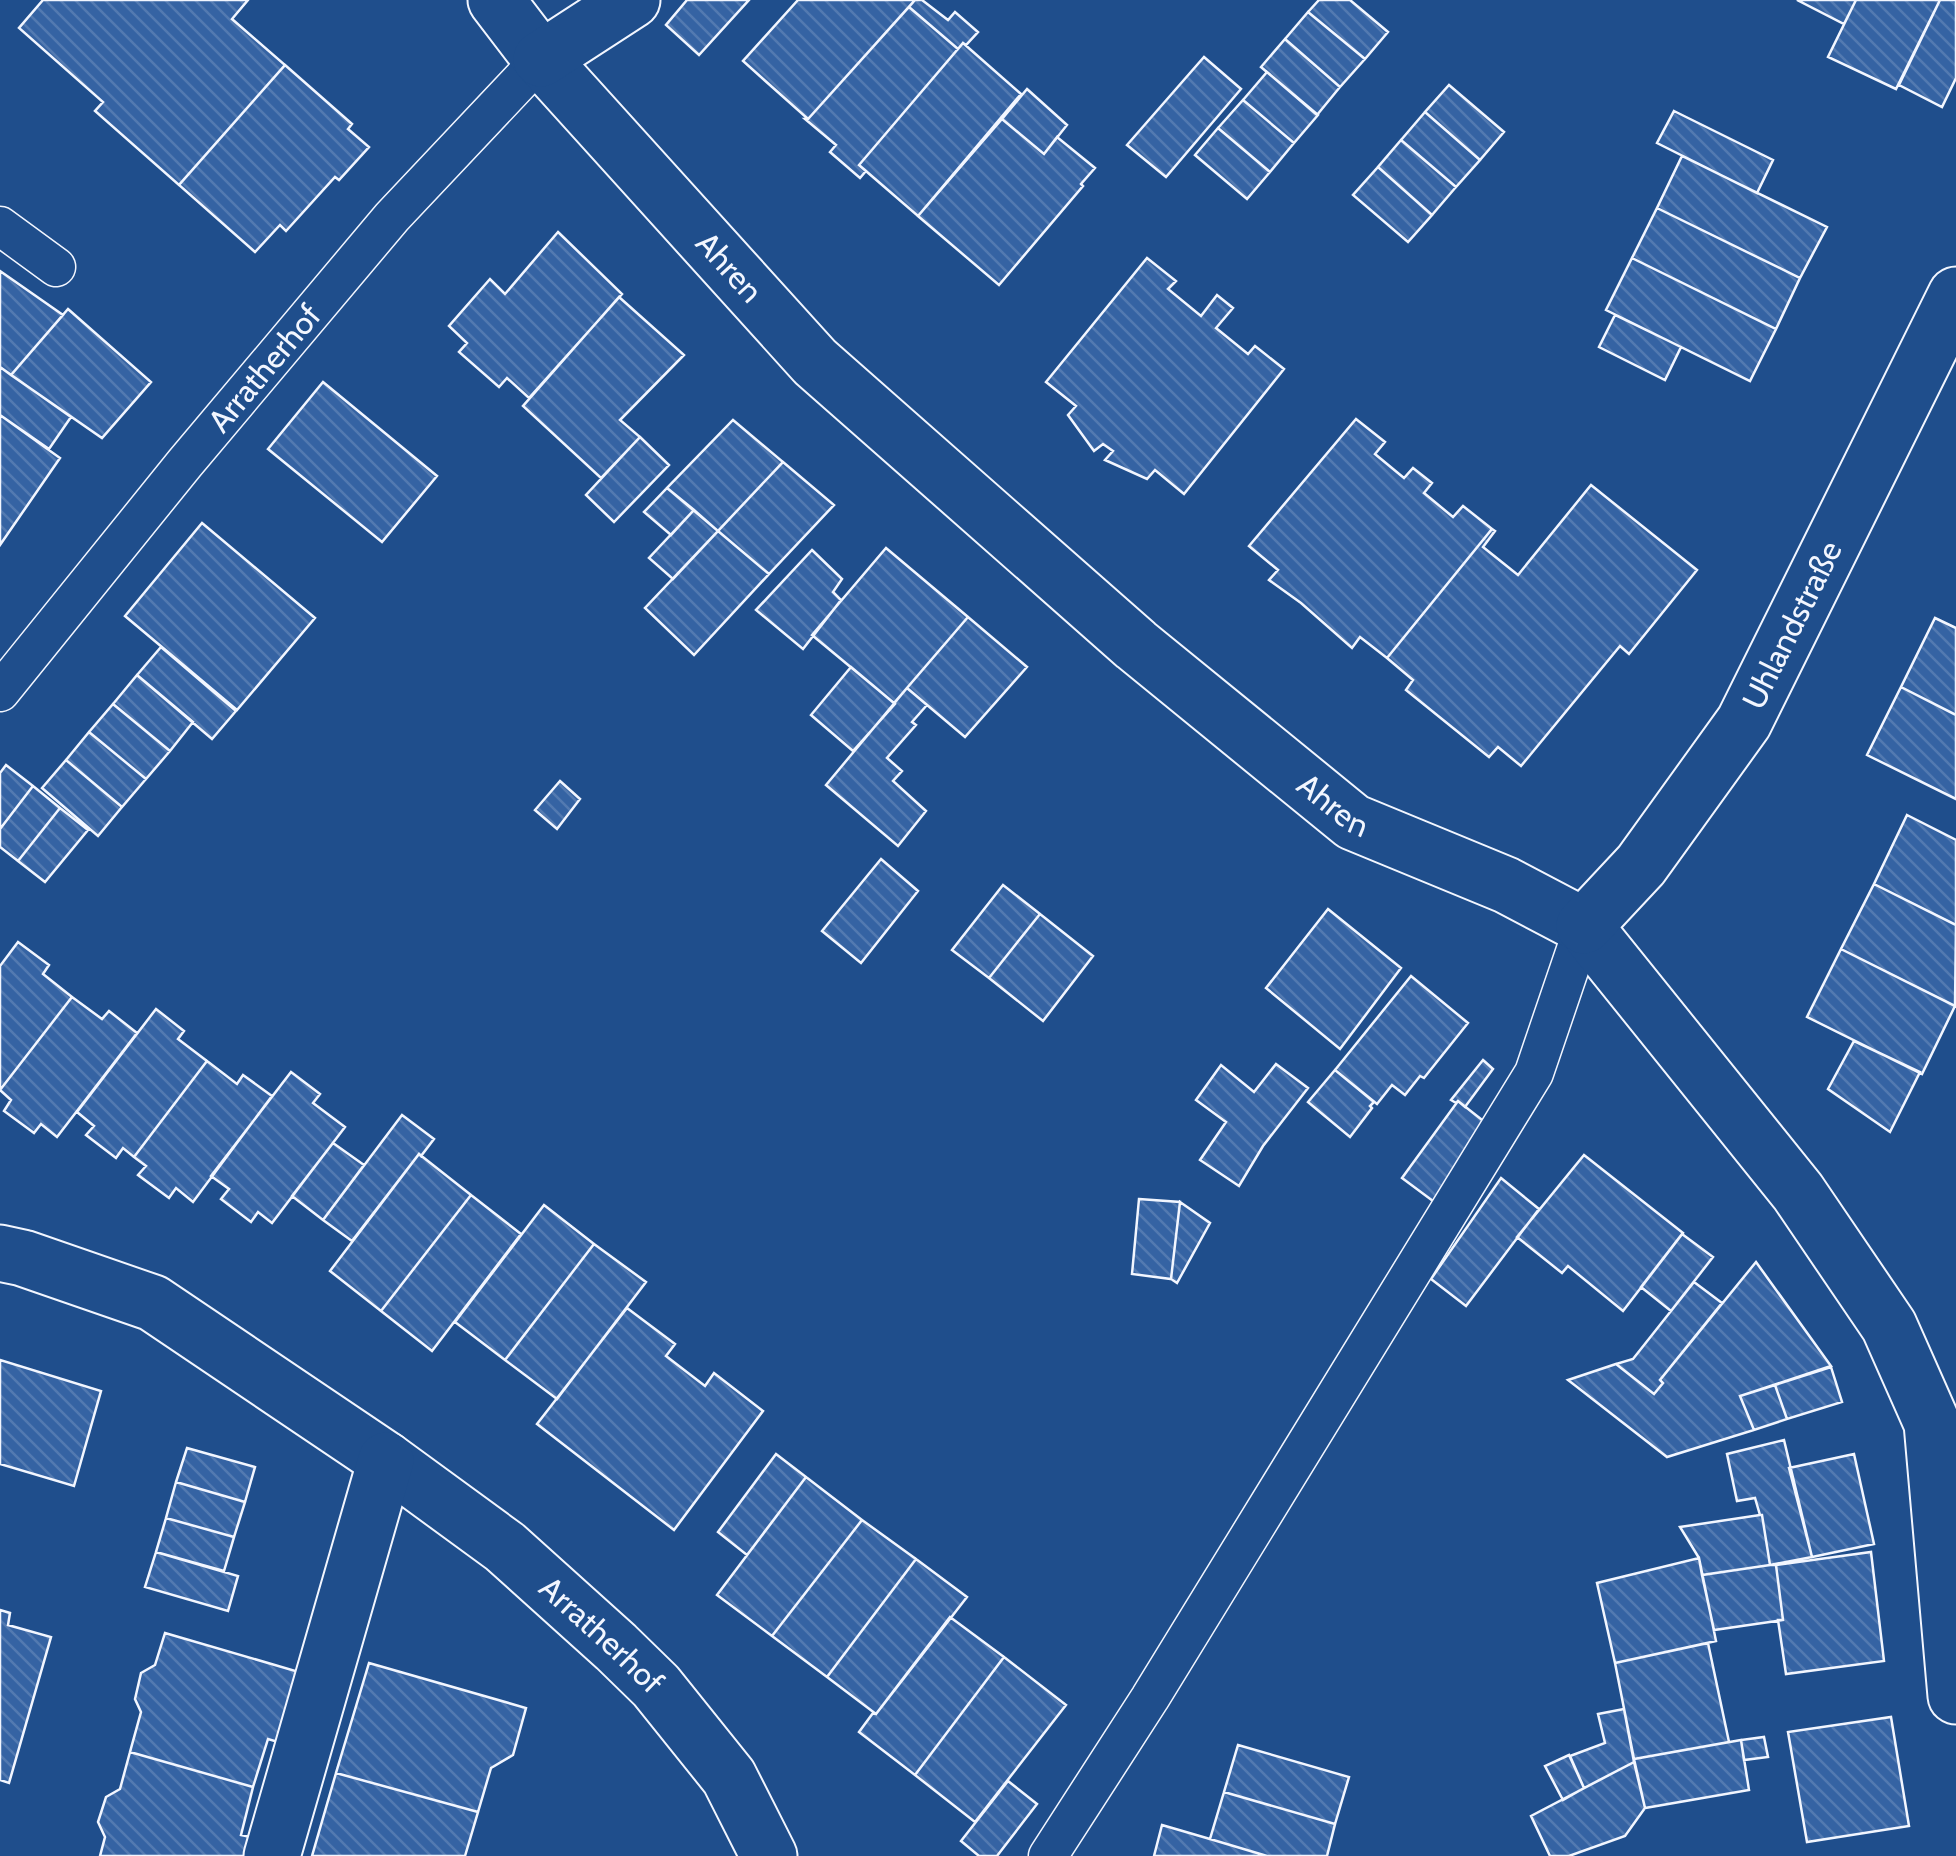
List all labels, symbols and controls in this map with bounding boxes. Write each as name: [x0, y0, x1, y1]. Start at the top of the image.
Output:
street label: Ahren: [688, 224, 771, 310]
street label: Arratherhof: [199, 296, 329, 440]
street label: Uhlandstraße: [1734, 534, 1850, 715]
street label: Ahren: [1290, 765, 1374, 845]
street label: Arratherhof: [532, 1568, 672, 1702]

